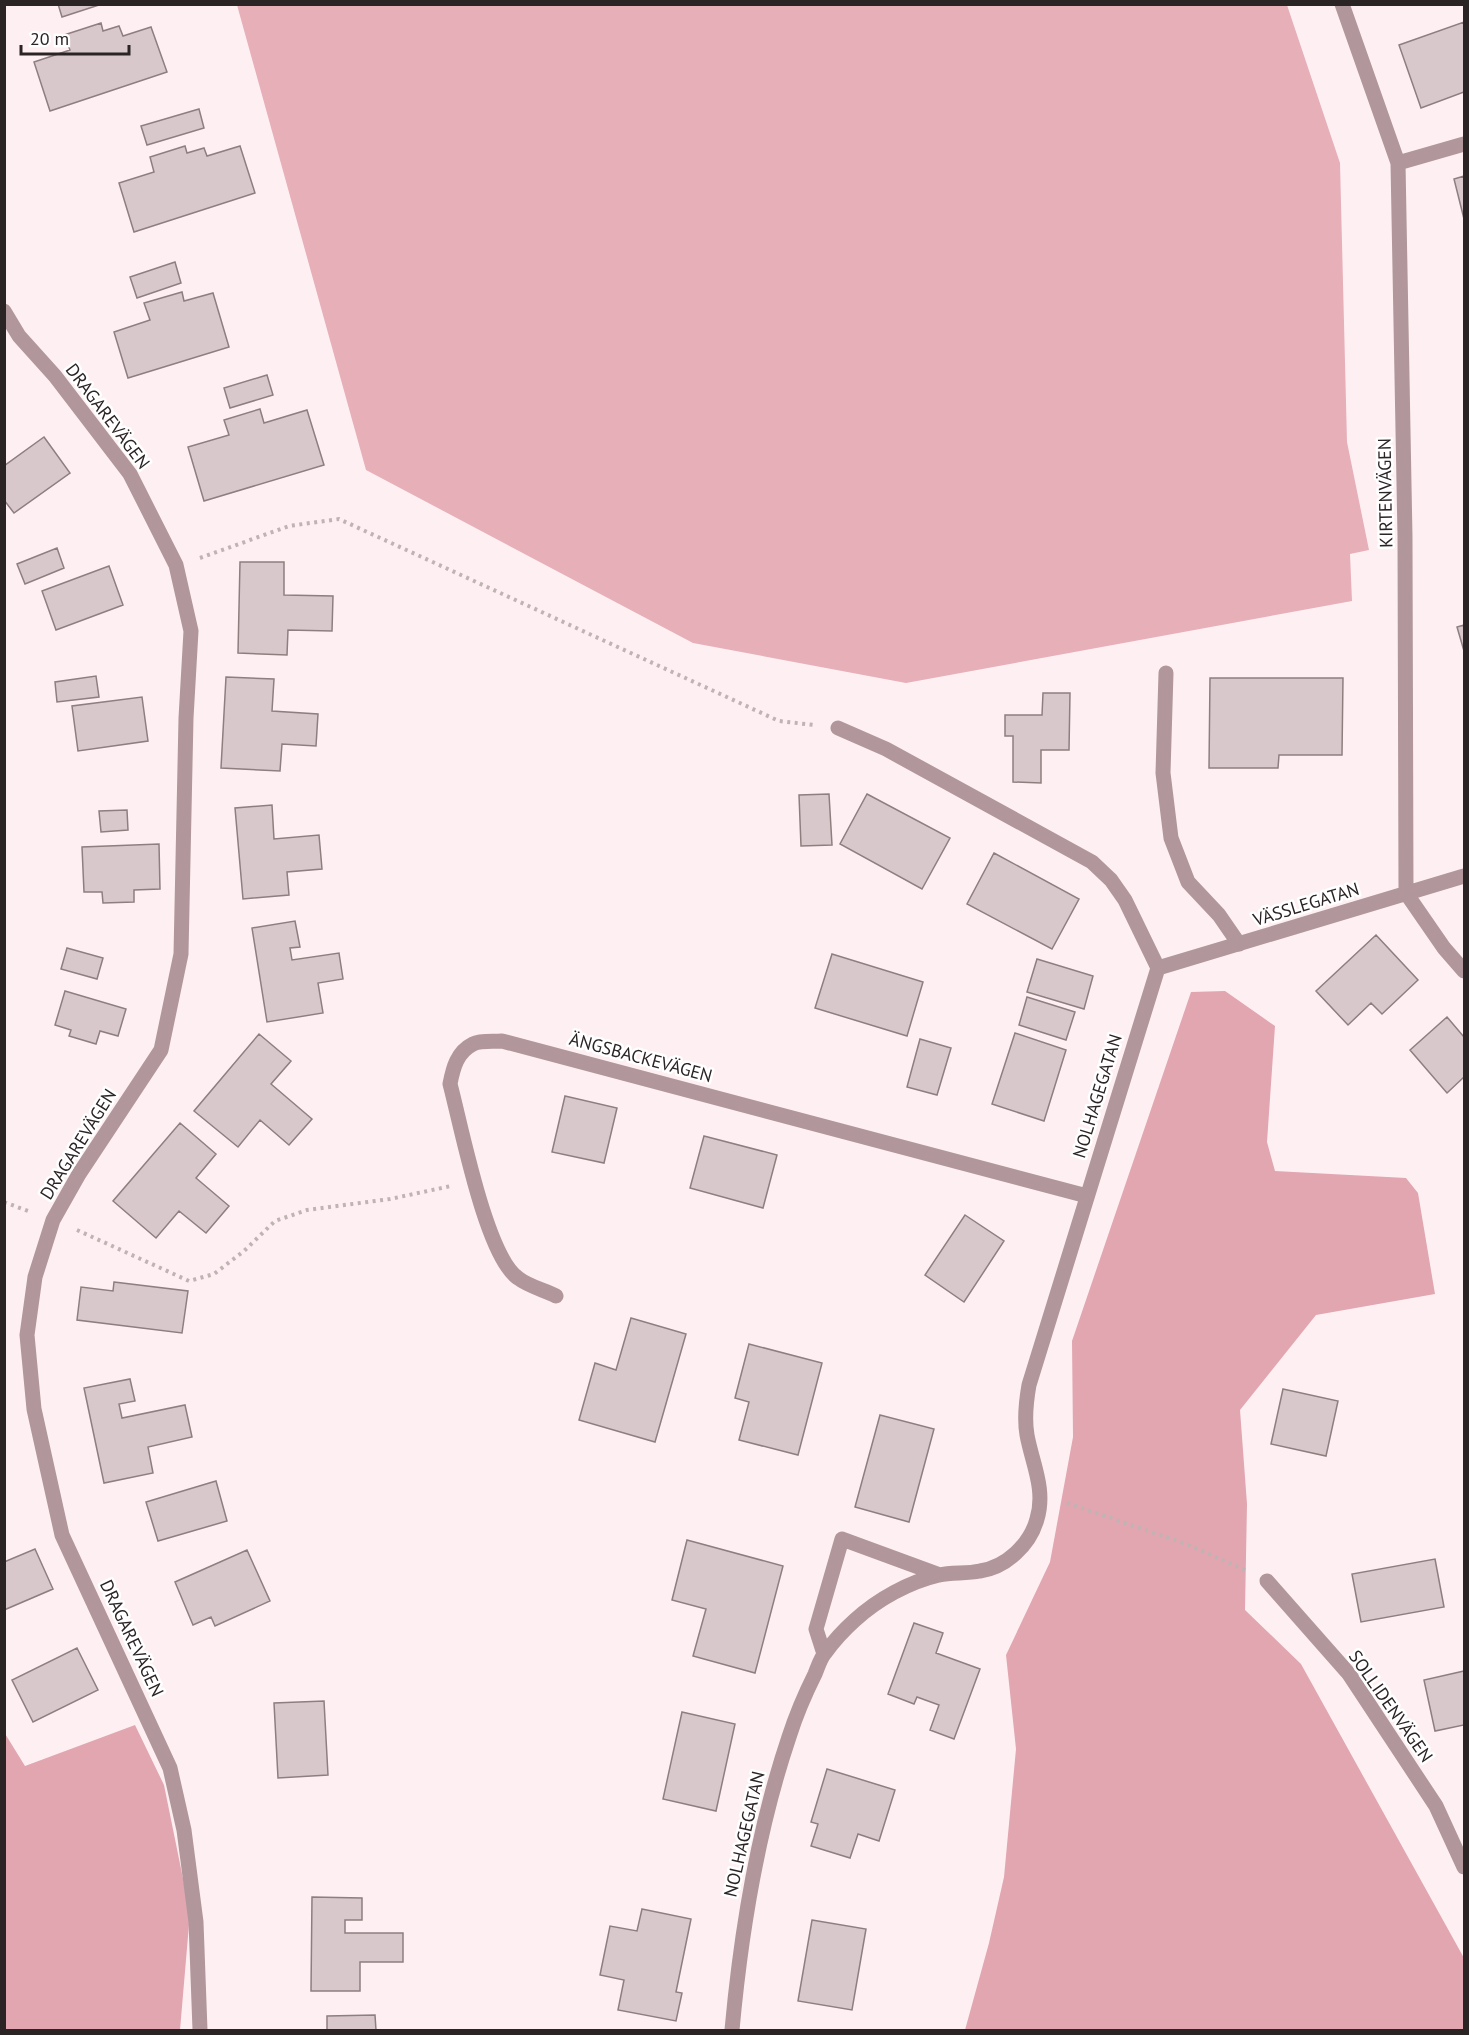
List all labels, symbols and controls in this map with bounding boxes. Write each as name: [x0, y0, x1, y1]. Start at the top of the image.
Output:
scale bar: [21, 18, 129, 56]
text: 20 m: [30, 27, 69, 50]
street label: DRAGAREVÄGEN: [61, 359, 155, 473]
street label: KIRTENVÄGEN: [1373, 438, 1397, 548]
street label: VÄSSLEGATAN: [1249, 877, 1362, 931]
street label: ÄNGSBACKEVÄGEN: [567, 1027, 715, 1087]
street label: NOLHAGEGATAN: [1067, 1031, 1127, 1161]
street label: DRAGAREVÄGEN: [35, 1084, 121, 1204]
street label: DRAGAREVÄGEN: [95, 1576, 169, 1700]
street label: SOLLIDENVÄGEN: [1344, 1646, 1438, 1766]
street label: NOLHAGEGATAN: [718, 1769, 770, 1899]

